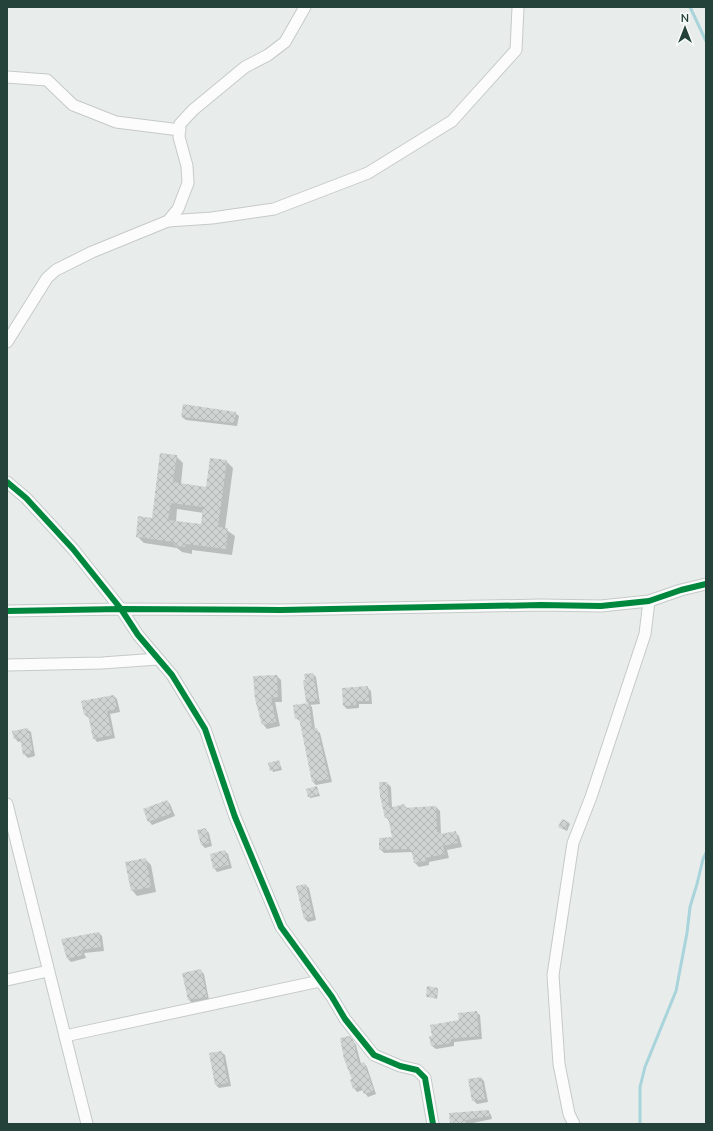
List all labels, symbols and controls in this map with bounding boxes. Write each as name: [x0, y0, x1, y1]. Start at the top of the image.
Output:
north arrow: [665, 8, 705, 48]
text: N: [681, 11, 689, 25]

